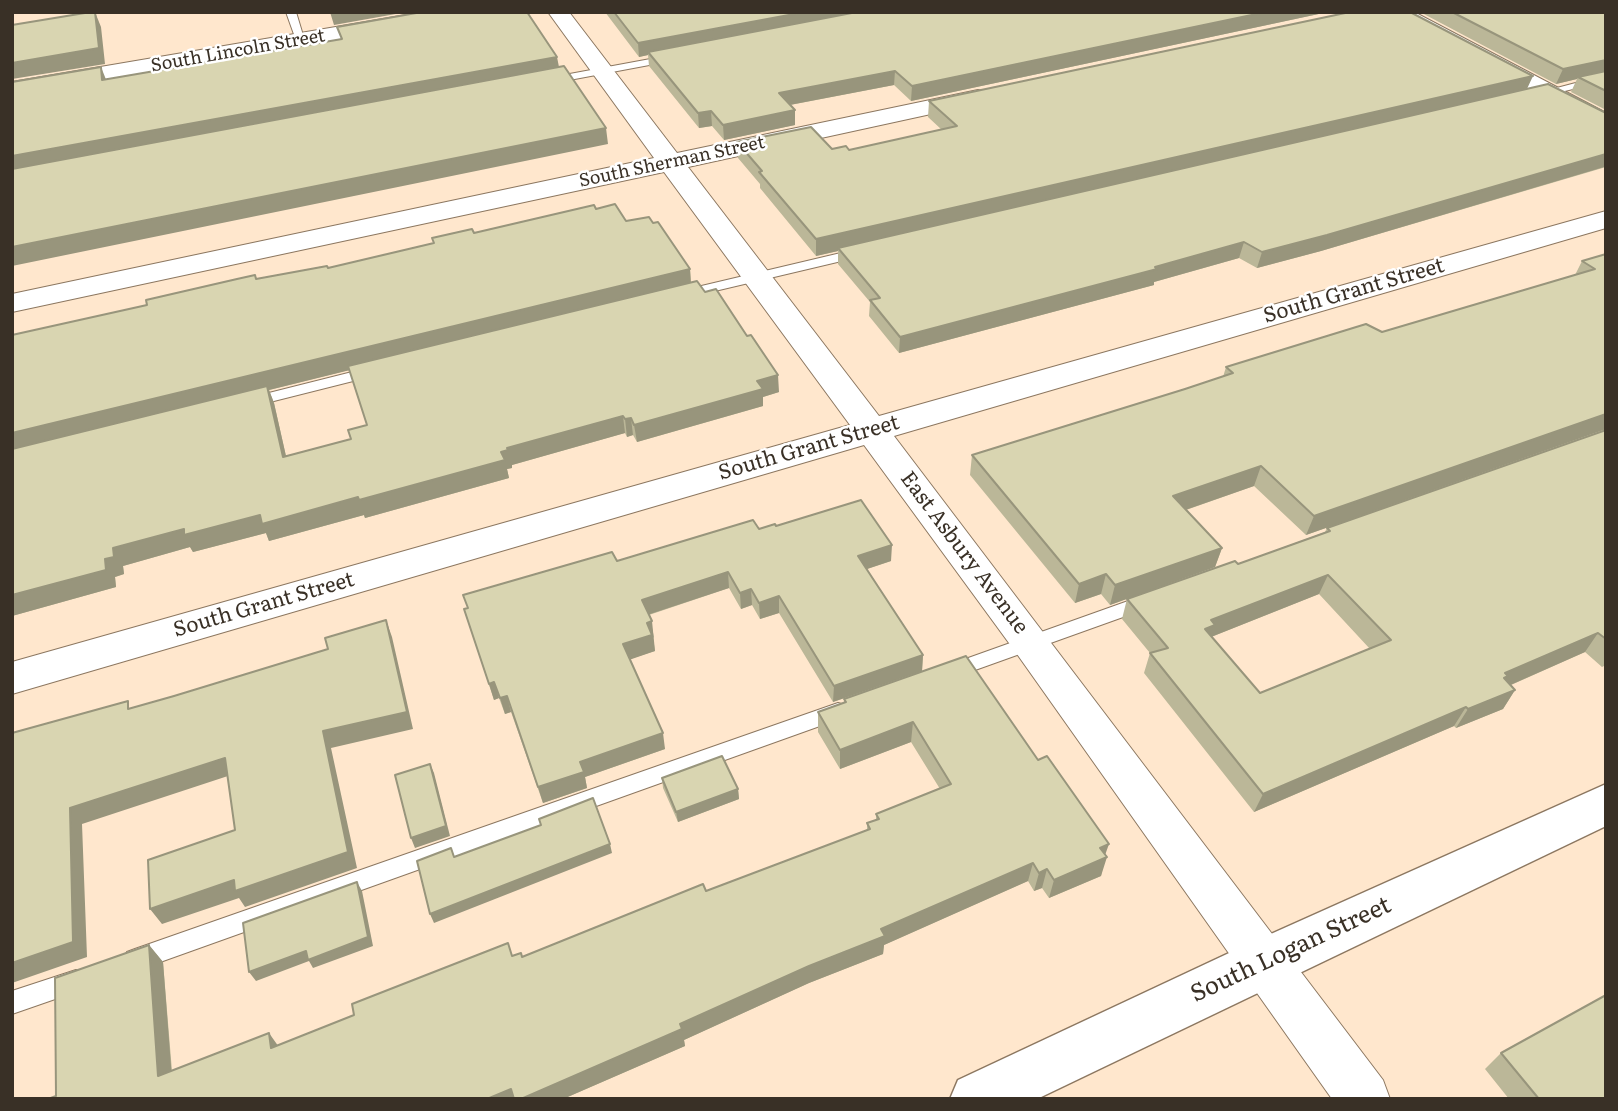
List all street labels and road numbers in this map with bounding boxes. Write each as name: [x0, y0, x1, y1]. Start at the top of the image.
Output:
street label: South Lincoln Street: [149, 25, 327, 77]
street label: South Sherman Street: [577, 132, 767, 192]
street label: South Grant Street: [1261, 253, 1447, 329]
street label: South Grant Street: [716, 410, 902, 486]
street label: East Asbury Avenue: [895, 467, 1033, 639]
street label: South Grant Street: [171, 567, 357, 643]
street label: South Logan Street: [1186, 891, 1396, 1009]

